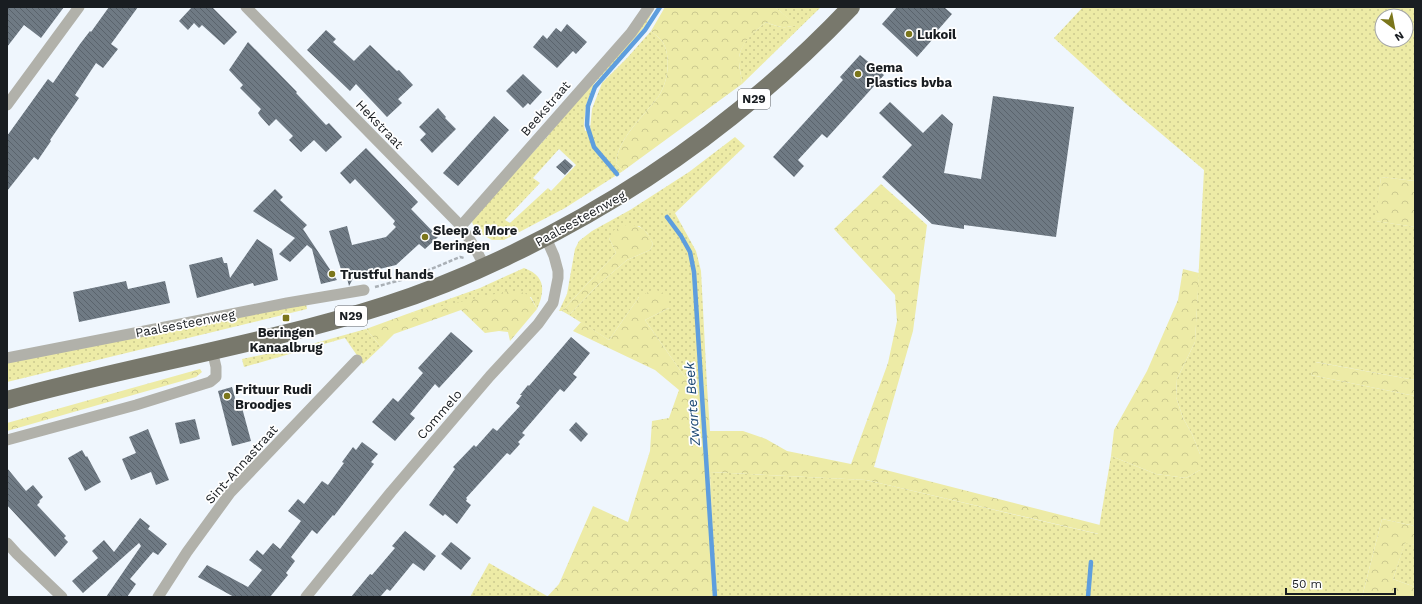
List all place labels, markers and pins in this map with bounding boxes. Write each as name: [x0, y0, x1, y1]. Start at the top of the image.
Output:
place label: Lukoil: [917, 27, 957, 42]
marker: Lukoil: [904, 29, 914, 39]
place label: Gema Plastics bvba: [866, 60, 952, 90]
marker: Gema Plastics bvba: [853, 69, 863, 79]
place label: Sleep & More Beringen: [433, 223, 518, 253]
marker: Sleep & More Beringen: [420, 232, 430, 242]
place label: Trustful hands: [340, 267, 434, 282]
marker: Trustful hands: [327, 269, 337, 279]
marker: Beringen Kanaalbrug: [281, 313, 291, 323]
place label: Beringen Kanaalbrug: [249, 325, 323, 355]
place label: Frituur Rudi Broodjes: [235, 382, 312, 412]
marker: Frituur Rudi Broodjes: [222, 391, 232, 401]

